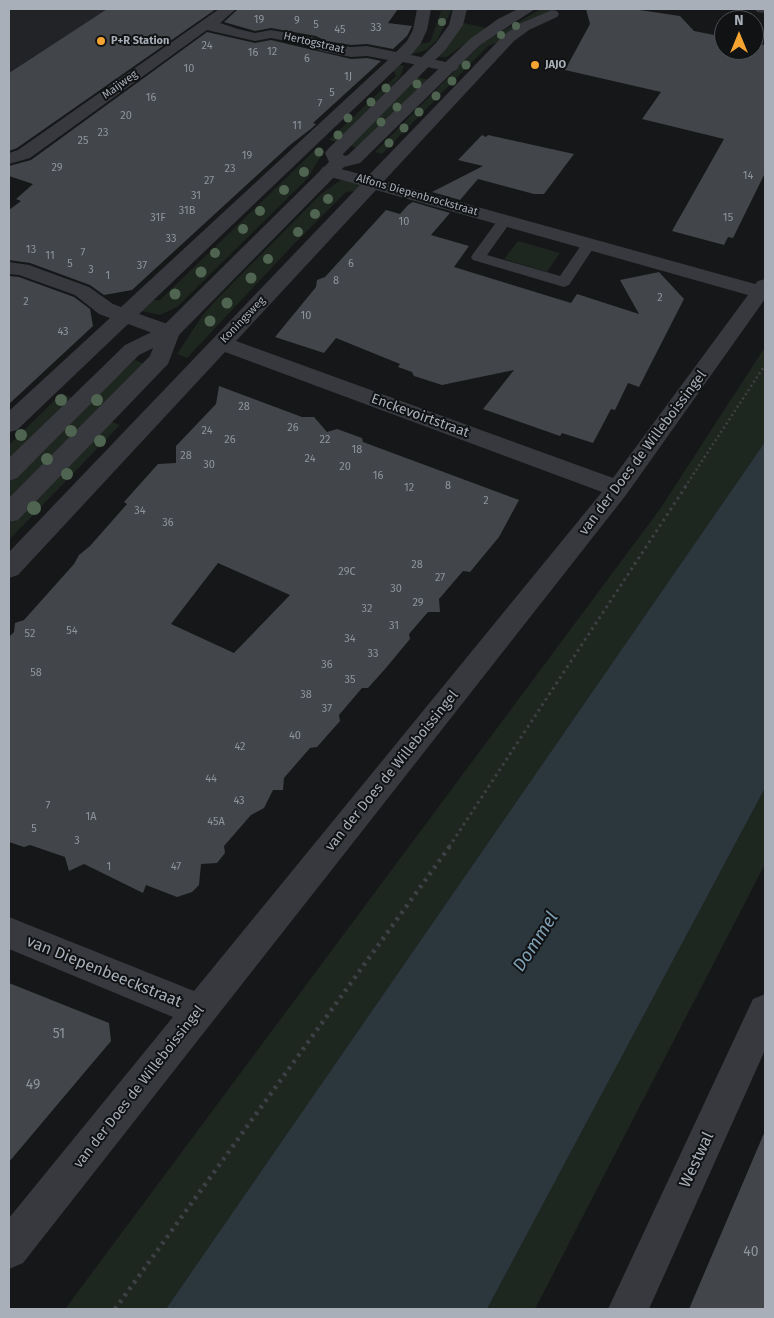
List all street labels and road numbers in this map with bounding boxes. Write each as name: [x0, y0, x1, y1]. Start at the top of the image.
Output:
street label: Hertogstraat: [282, 30, 346, 56]
street label: Maijweg: [100, 68, 140, 102]
street label: Alfons Diepenbrockstraat: [355, 171, 479, 219]
street label: Koningsweg: [218, 294, 268, 346]
street label: van der Does de Willeboissingel: [576, 367, 710, 539]
street label: Enckevoirtstraat: [369, 390, 471, 442]
street label: van der Does de Willeboissingel: [322, 687, 462, 855]
street label: van Diepenbeeckstraat: [24, 932, 184, 1012]
street label: van der Does de Willeboissingel: [70, 1002, 208, 1172]
street label: Westwal: [676, 1129, 718, 1191]

